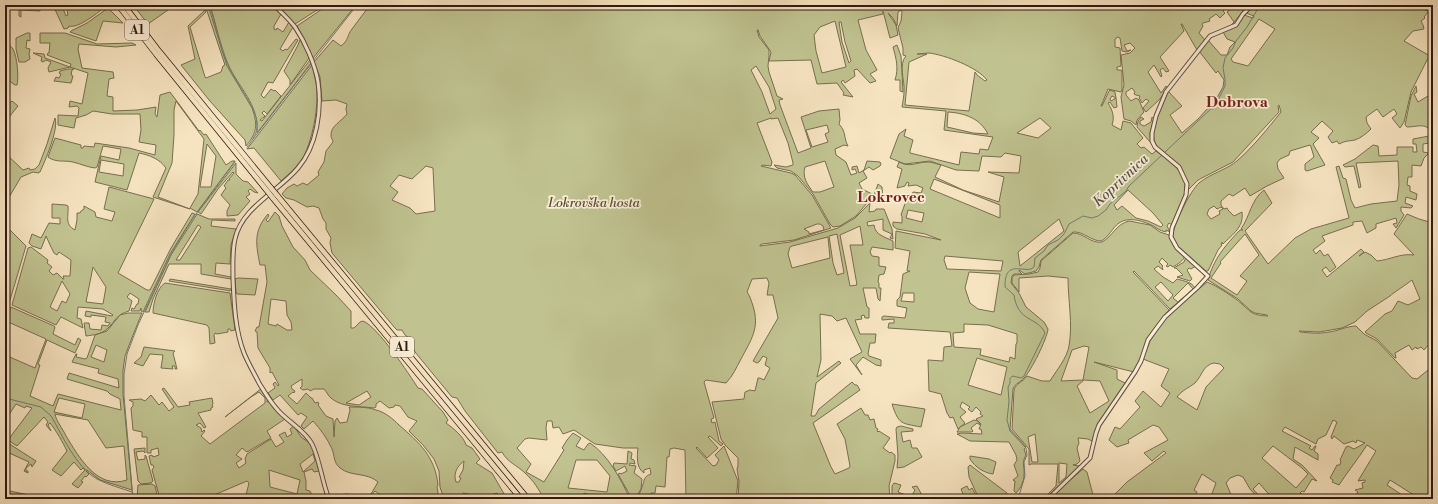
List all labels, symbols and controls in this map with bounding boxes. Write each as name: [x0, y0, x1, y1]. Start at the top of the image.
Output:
road number: A1: [125, 20, 149, 40]
district label: Dobrova: [1206, 93, 1269, 112]
water label: Koprivnica: [1089, 150, 1152, 211]
district label: Lokrovec: [857, 188, 925, 207]
park label: Lokrovška hosta: [547, 195, 641, 211]
road number: A1: [390, 337, 414, 357]

